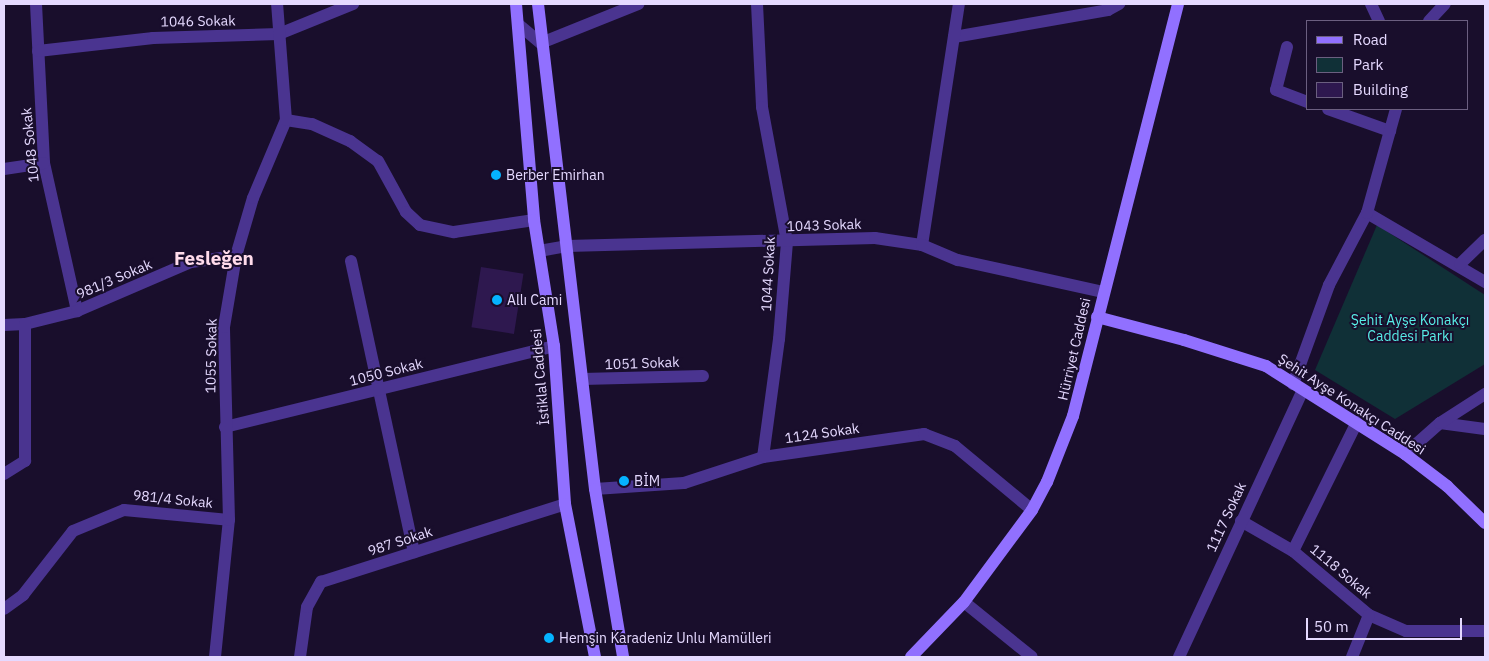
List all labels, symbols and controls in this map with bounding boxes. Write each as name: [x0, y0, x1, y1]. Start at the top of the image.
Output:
street label: 1046 Sokak: [160, 12, 236, 30]
legend: [1306, 20, 1469, 110]
text: Road: [1353, 30, 1388, 49]
text: Park: [1353, 55, 1383, 74]
text: Building: [1353, 80, 1408, 99]
street label: 1048 Sokak: [18, 107, 42, 183]
place label: Berber Emirhan: [506, 167, 605, 183]
marker: Berber Emirhan: [490, 169, 502, 181]
street label: 1043 Sokak: [786, 215, 862, 235]
street label: 1044 Sokak: [758, 236, 778, 312]
district label: Fesleğen: [174, 248, 254, 270]
street label: 981/3 Sokak: [74, 256, 154, 302]
place label: Allı Cami: [507, 292, 562, 308]
marker: Allı Cami: [491, 294, 503, 306]
street label: Hürriyet Caddesi: [1054, 296, 1094, 402]
park label: Şehit Ayşe Konakçı Caddesi Parkı: [1351, 312, 1469, 344]
street label: 1055 Sokak: [202, 318, 220, 394]
street label: İstiklal Caddesi: [527, 328, 553, 426]
street label: Şehit Ayşe Konakçı Caddesi: [1275, 350, 1429, 458]
street label: 1051 Sokak: [604, 353, 680, 373]
street label: 1050 Sokak: [348, 355, 424, 389]
street label: 1124 Sokak: [784, 419, 860, 447]
place label: BİM: [634, 473, 660, 489]
marker: BİM: [618, 475, 630, 487]
street label: 1117 Sokak: [1203, 479, 1249, 555]
street label: 981/4 Sokak: [132, 486, 214, 512]
street label: 987 Sokak: [366, 523, 434, 559]
street label: 1118 Sokak: [1307, 540, 1375, 602]
scale bar: [1309, 608, 1465, 640]
text: 50 m: [1314, 617, 1349, 636]
place label: Hemşin Karadeniz Unlu Mamülleri: [559, 630, 772, 646]
marker: Hemşin Karadeniz Unlu Mamülleri: [543, 632, 555, 644]

